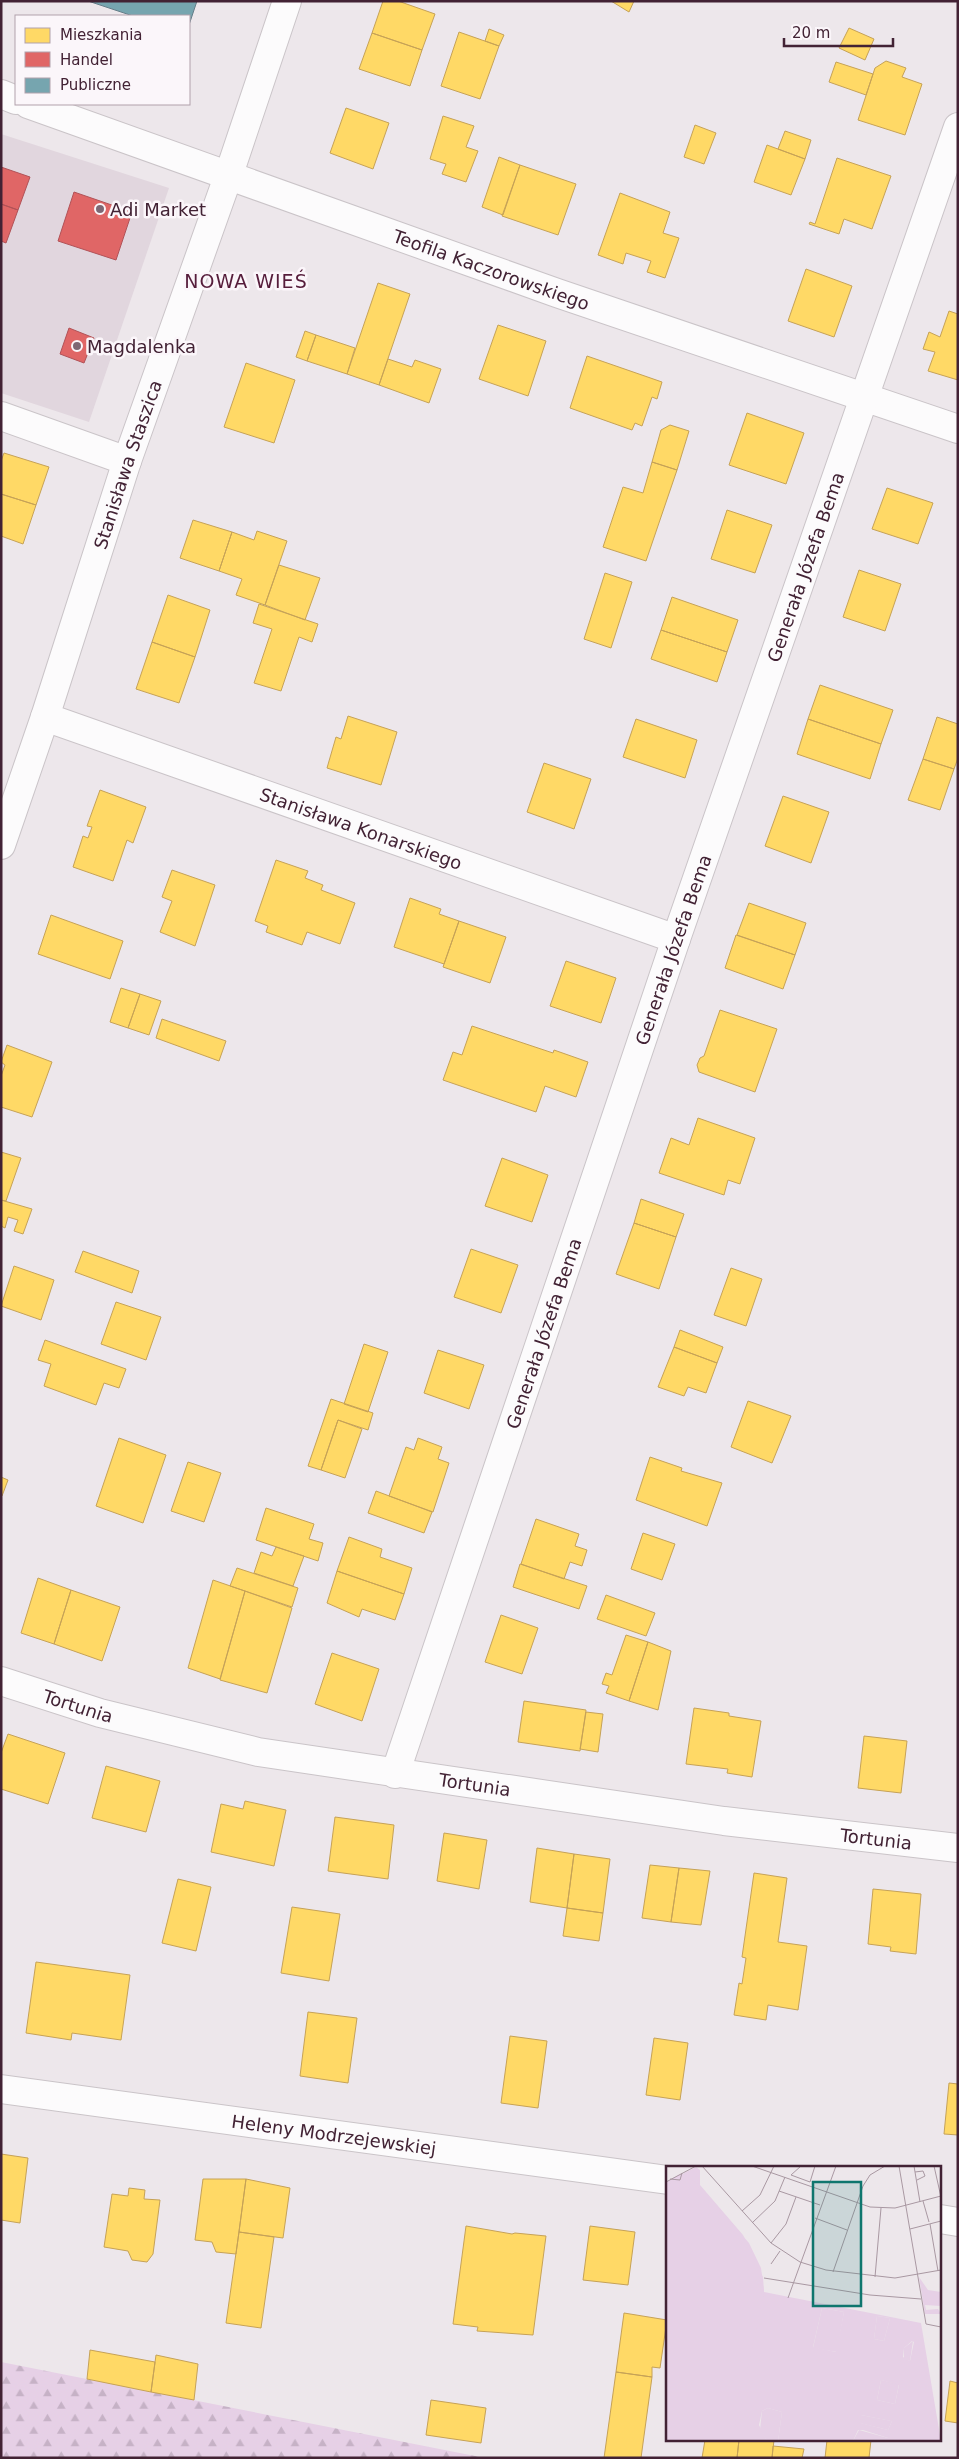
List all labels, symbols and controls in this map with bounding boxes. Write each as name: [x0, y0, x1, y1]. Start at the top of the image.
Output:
legend: [15, 15, 190, 105]
scale bar: [784, 15, 893, 47]
text: 20 m: [792, 24, 830, 42]
text: Mieszkania: [60, 26, 143, 44]
text: Handel: [60, 51, 113, 69]
text: Publiczne: [60, 76, 131, 94]
place label: Adi Market: [110, 199, 206, 220]
marker: Adi Market: [94, 203, 106, 215]
street label: Teofila Kaczorowskiego: [389, 224, 592, 314]
district label: NOWA WIEŚ: [184, 269, 308, 292]
place label: Magdalenka: [87, 336, 196, 357]
marker: Magdalenka: [71, 340, 83, 352]
street label: Stanisława Staszica: [89, 377, 166, 552]
street label: Generała Józefa Bema: [763, 469, 848, 665]
street label: Stanisława Konarskiego: [257, 783, 465, 873]
street label: Generała Józefa Bema: [631, 852, 715, 1047]
street label: Generała Józefa Bema: [501, 1235, 585, 1431]
street label: Tortunia: [39, 1684, 115, 1726]
street label: Tortunia: [437, 1768, 512, 1800]
street label: Tortunia: [838, 1824, 913, 1853]
street label: Heleny Modrzejewskiej: [230, 2110, 437, 2159]
inset map: [666, 2166, 942, 2442]

